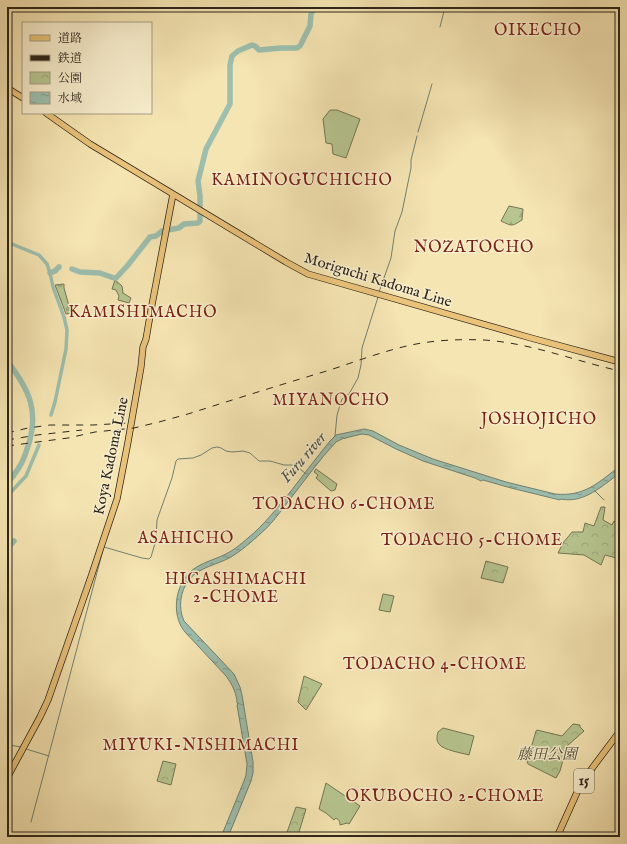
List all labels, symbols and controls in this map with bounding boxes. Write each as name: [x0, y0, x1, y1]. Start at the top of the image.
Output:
district label: OIKECHO: [494, 21, 582, 41]
legend: [22, 22, 152, 114]
text: 道路: [58, 31, 82, 46]
text: 鉄道: [57, 51, 82, 66]
text: 公園: [58, 71, 82, 86]
text: 水域: [58, 91, 82, 106]
district label: KAMINOGUCHICHO: [211, 171, 393, 191]
district label: NOZATOCHO: [414, 238, 534, 258]
street label: Moriguchi Kadoma Line: [302, 248, 454, 312]
district label: KAMISHIMACHO: [68, 303, 218, 323]
district label: MIYANOCHO: [272, 391, 390, 411]
street label: Koya Kadoma Line: [89, 395, 133, 517]
district label: JOSHOJICHO: [479, 410, 597, 430]
water label: Furu river: [277, 427, 332, 487]
district label: TODACHO 6-CHOME: [252, 495, 436, 515]
district label: ASAHICHO: [137, 529, 234, 549]
district label: TODACHO 5-CHOME: [381, 531, 563, 551]
district label: HIGASHIMACHI 2-CHOME: [165, 570, 307, 608]
district label: TODACHO 4-CHOME: [343, 655, 527, 675]
district label: MIYUKI-NISHIMACHI: [103, 736, 299, 756]
park label: 藤田公園: [517, 745, 580, 764]
road number: 15: [574, 769, 594, 793]
district label: OKUBOCHO 2-CHOME: [346, 787, 544, 807]

